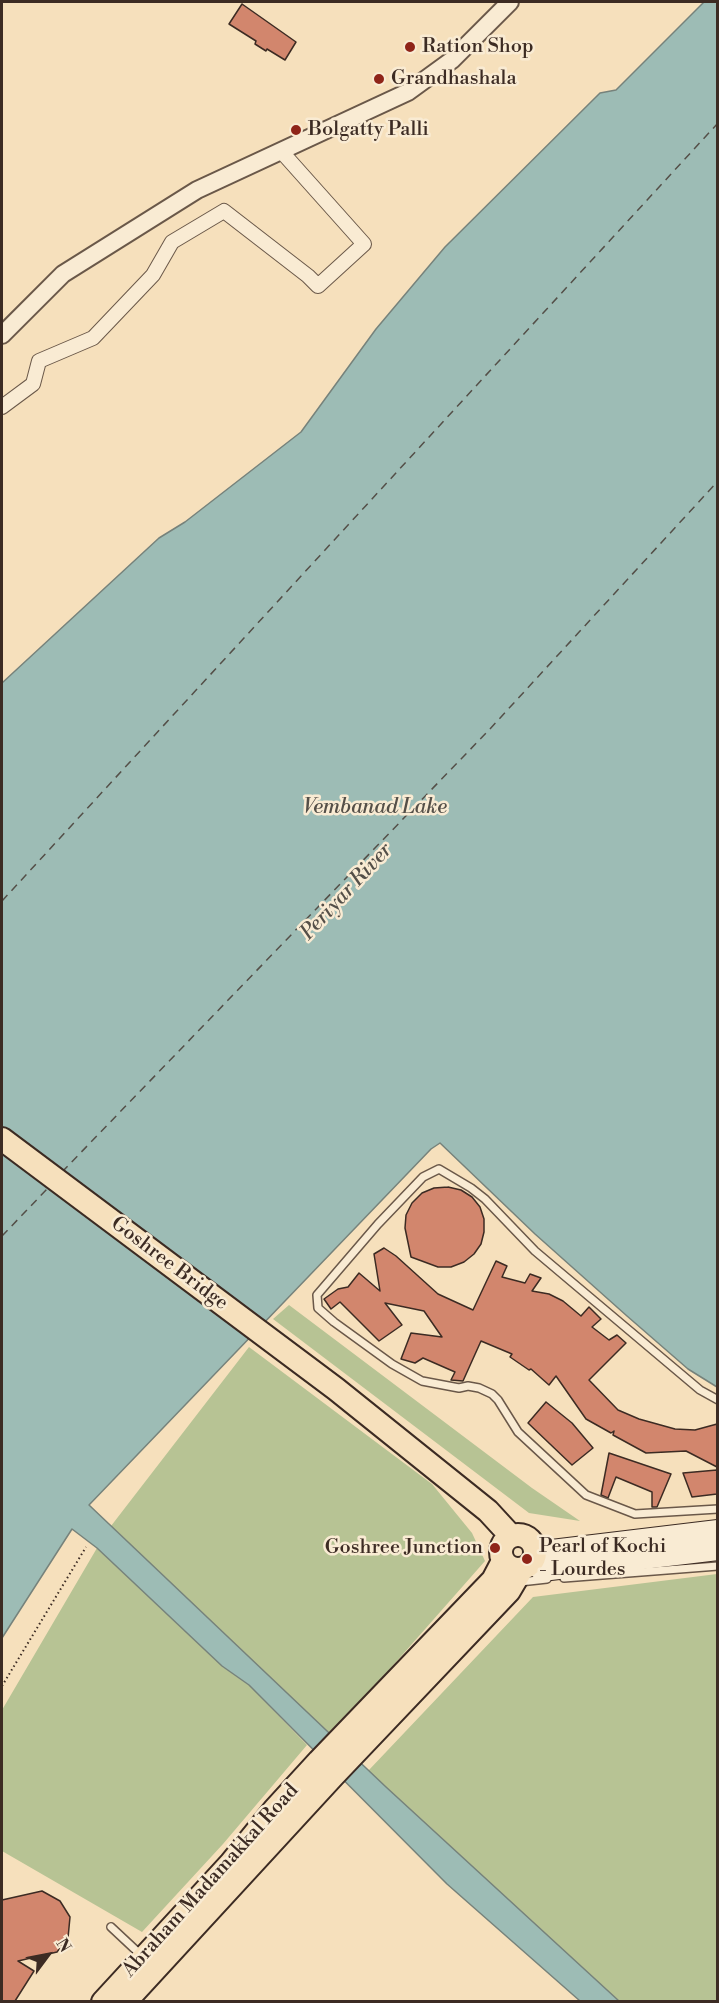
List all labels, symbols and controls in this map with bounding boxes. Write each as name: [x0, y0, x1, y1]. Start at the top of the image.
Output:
place label: Ration Shop: [422, 35, 534, 59]
marker: Ration Shop: [403, 40, 417, 54]
place label: Grandhashala: [391, 67, 517, 91]
marker: Grandhashala: [372, 72, 386, 86]
place label: Bolgatty Palli: [308, 118, 429, 142]
marker: Bolgatty Palli: [289, 123, 303, 137]
water label: Vembanad Lake: [303, 795, 447, 821]
water label: Periyar River: [296, 838, 398, 946]
street label: Goshree Bridge: [106, 1212, 232, 1316]
place label: Pearl of Kochi - Lourdes: [539, 1535, 666, 1582]
place label: Goshree Junction: [325, 1536, 483, 1560]
marker: Goshree Junction: [488, 1541, 502, 1555]
marker: Pearl of Kochi - Lourdes: [520, 1552, 534, 1566]
street label: Abraham Madamakkal Road: [118, 1779, 304, 1983]
north arrow: [18, 1925, 78, 1985]
text: N: [51, 1935, 75, 1956]

